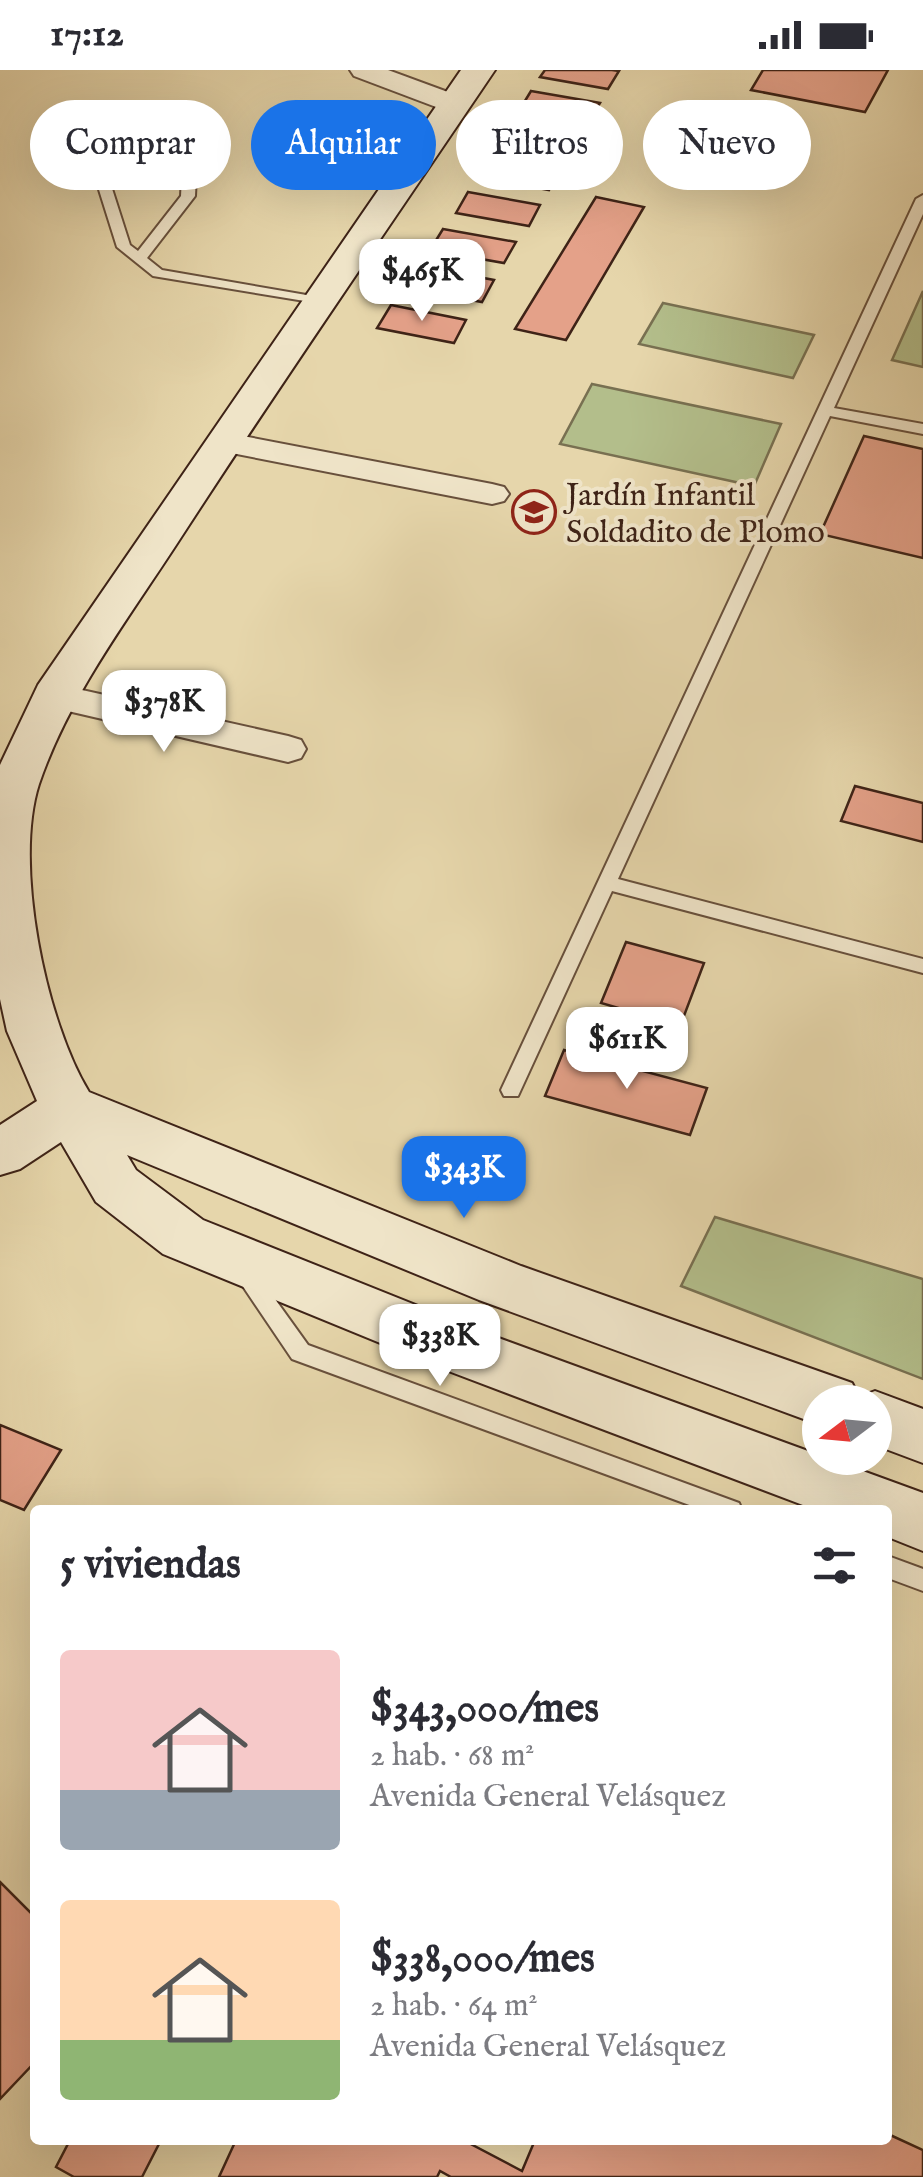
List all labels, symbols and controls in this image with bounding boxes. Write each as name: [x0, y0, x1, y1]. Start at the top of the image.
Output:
text: 17:12: [50, 11, 124, 59]
chip: Comprar: [30, 100, 231, 190]
chip: Alquilar: [251, 100, 436, 190]
chip: Filtros: [456, 100, 623, 190]
chip: Nuevo: [643, 100, 811, 190]
pin: $465K: [352, 239, 492, 324]
text: $465K: [381, 251, 463, 292]
place label: Jardín Infantil Soldadito de Plomo: [563, 476, 825, 554]
school or university icon: Jardín Infantil Soldadito de Plomo: [511, 489, 557, 535]
pin: $378K: [94, 670, 234, 755]
text: $378K: [124, 682, 204, 723]
pin: $611K: [557, 1007, 697, 1092]
text: $611K: [588, 1019, 666, 1060]
pin: $343K: [394, 1136, 534, 1221]
text: $343K: [424, 1148, 504, 1189]
pin: $338K: [370, 1304, 510, 1389]
text: $338K: [401, 1316, 479, 1357]
north arrow: [802, 1385, 892, 1475]
map controls: [802, 1385, 892, 1475]
icon: filters: [807, 1538, 862, 1593]
text: 5 viviendas: [60, 1539, 241, 1592]
text: $343,000/mes: [370, 1683, 599, 1736]
icon: home: [140, 1690, 260, 1810]
text: 2 hab. · 68 m²: [370, 1736, 535, 1777]
text: Avenida General Velásquez: [370, 1777, 726, 1818]
text: $338,000/mes: [370, 1933, 595, 1986]
icon: home: [140, 1940, 260, 2060]
text: 2 hab. · 64 m²: [370, 1986, 538, 2027]
text: Avenida General Velásquez: [370, 2027, 726, 2068]

